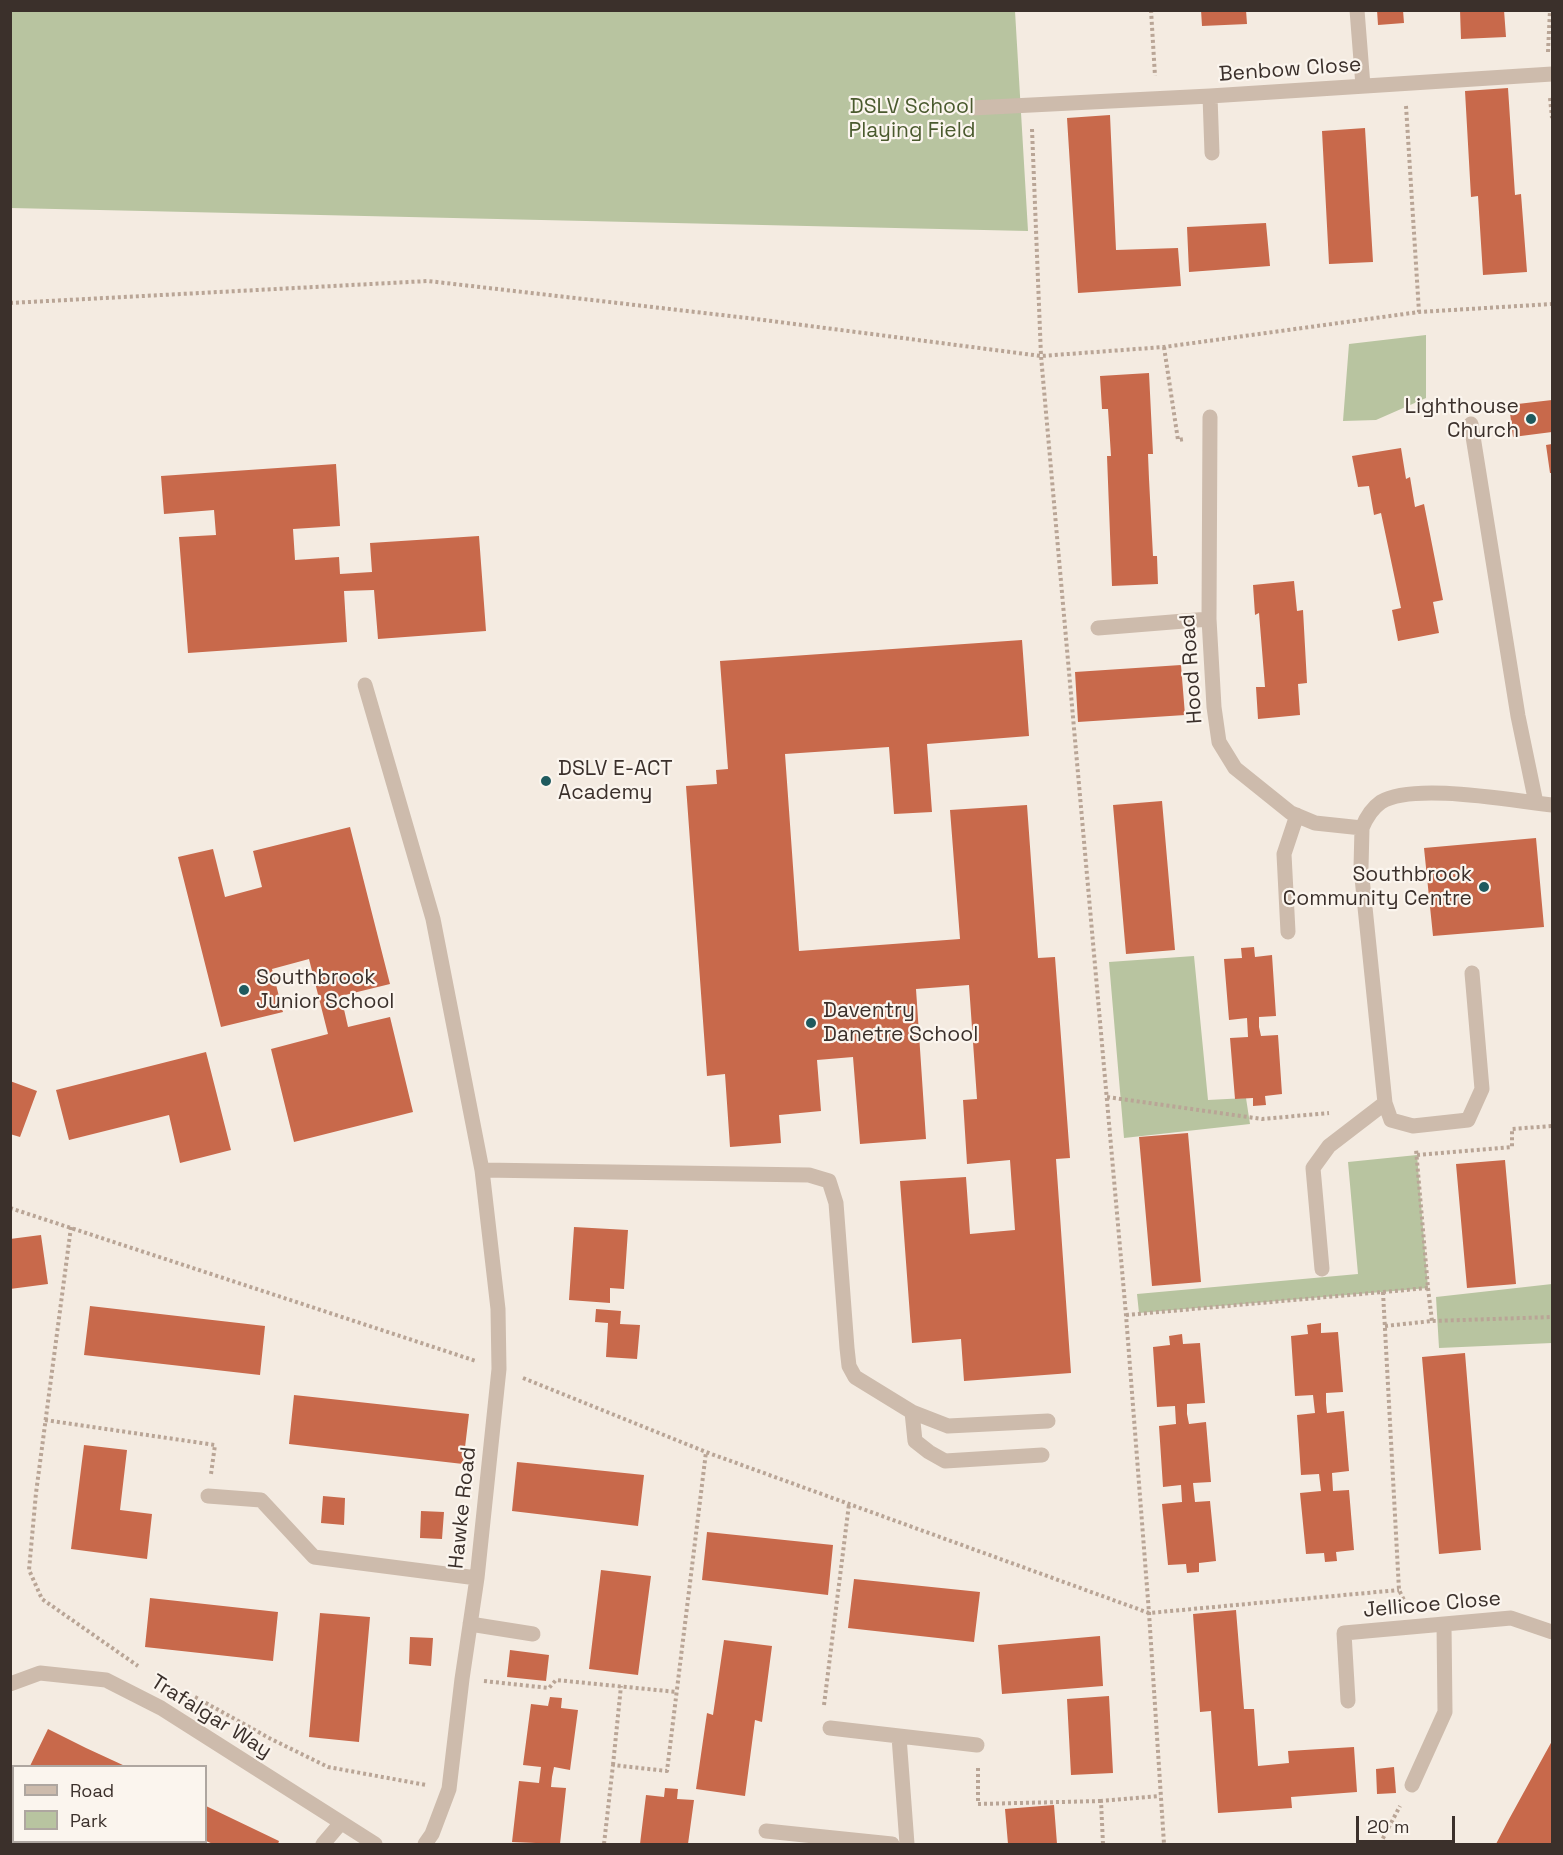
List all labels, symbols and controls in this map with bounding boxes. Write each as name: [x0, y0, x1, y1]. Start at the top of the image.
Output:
street label: Benbow Close: [1218, 52, 1362, 88]
park label: DSLV School Playing Field: [849, 94, 975, 144]
place label: Lighthouse Church: [1404, 394, 1519, 444]
marker: Lighthouse Church: [1524, 412, 1538, 426]
street label: Hood Road: [1176, 613, 1208, 725]
place label: DSLV E-ACT Academy: [558, 756, 673, 806]
marker: DSLV E-ACT Academy: [539, 774, 553, 788]
place label: Southbrook Community Centre: [1283, 862, 1472, 912]
marker: Southbrook Community Centre: [1477, 880, 1491, 894]
place label: Southbrook Junior School: [256, 965, 395, 1015]
marker: Southbrook Junior School: [237, 983, 251, 997]
place label: Daventry Danetre School: [823, 998, 978, 1048]
marker: Daventry Danetre School: [804, 1016, 818, 1030]
street label: Hawke Road: [444, 1446, 482, 1570]
street label: Jellicoe Close: [1362, 1586, 1502, 1624]
street label: Trafalgar Way: [146, 1670, 276, 1764]
legend: [12, 1765, 207, 1843]
text: Road: [70, 1779, 114, 1802]
scale bar: [1359, 1804, 1458, 1842]
text: Park: [70, 1809, 107, 1832]
text: 20 m: [1367, 1815, 1410, 1838]

